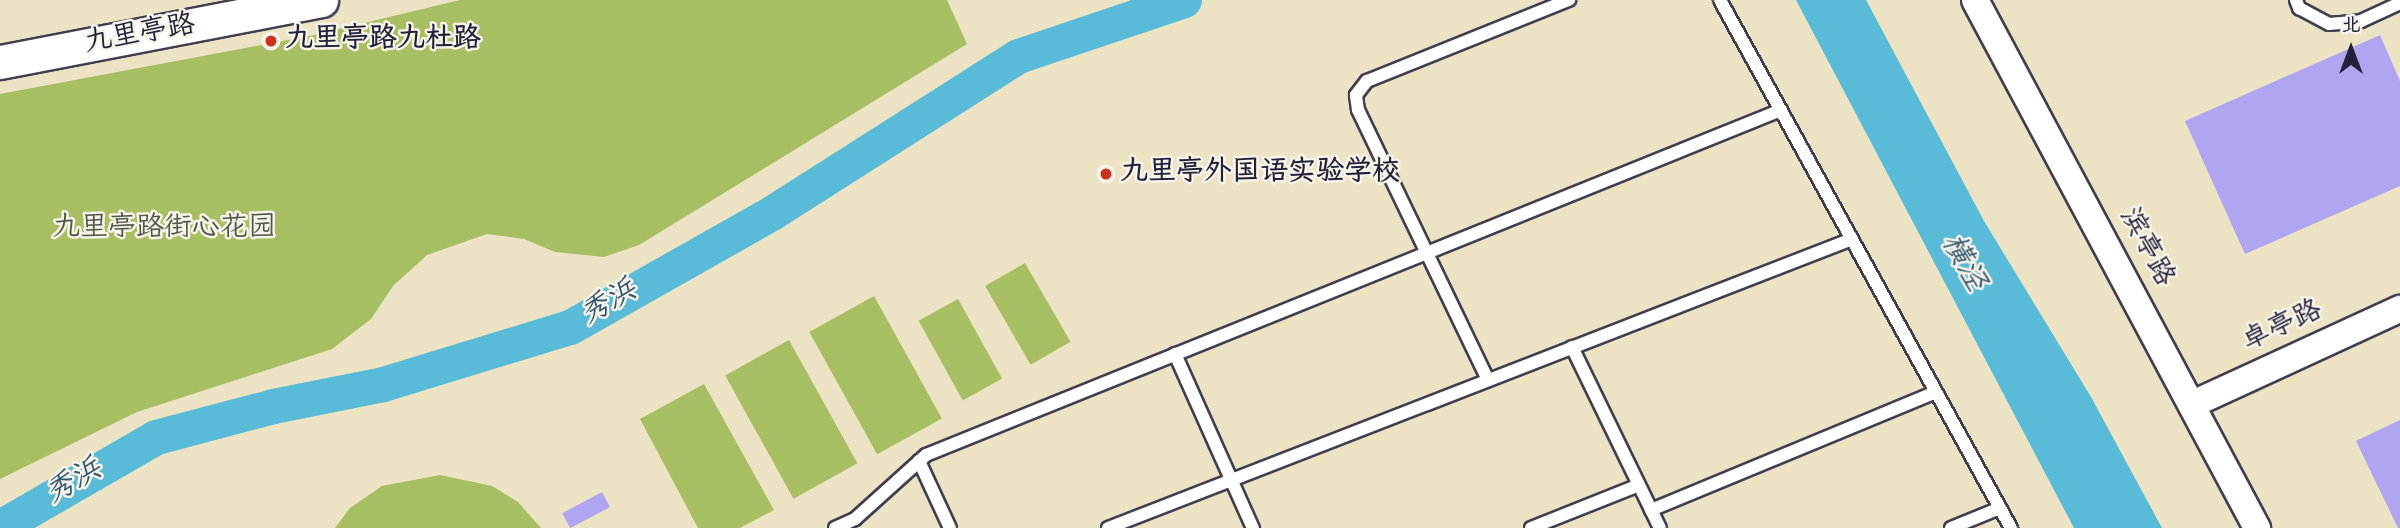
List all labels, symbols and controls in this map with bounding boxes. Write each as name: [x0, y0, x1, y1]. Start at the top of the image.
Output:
street label: 九里亭路: [82, 10, 198, 62]
north arrow: [2316, 14, 2386, 84]
text: 北: [2341, 14, 2361, 41]
place label: 九里亭路九杜路: [285, 24, 481, 58]
marker: 九里亭路九杜路: [263, 33, 279, 49]
place label: 九里亭外国语实验学校: [1120, 157, 1400, 191]
marker: 九里亭外国语实验学校: [1098, 166, 1114, 182]
street label: 滨亭路: [2110, 203, 2180, 293]
park label: 九里亭路街心花园: [52, 213, 276, 247]
water label: 横泾: [1931, 229, 1991, 299]
water label: 秀浜: [575, 274, 645, 336]
street label: 卓亭路: [2238, 295, 2328, 361]
water label: 秀浜: [40, 453, 110, 515]

